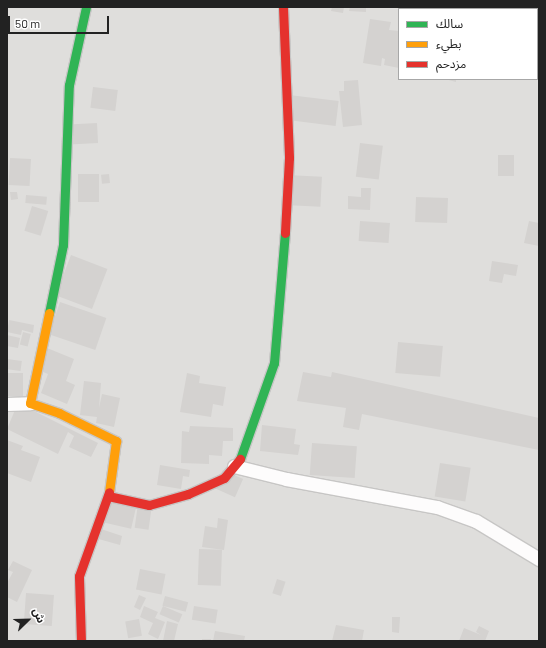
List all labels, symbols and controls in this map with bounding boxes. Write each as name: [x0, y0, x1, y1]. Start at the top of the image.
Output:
scale bar: [10, 8, 111, 34]
legend: [398, 8, 538, 80]
text: 50 m: [15, 16, 40, 30]
text: سالك: [436, 16, 463, 30]
text: بطيء: [436, 36, 462, 50]
text: مزدحم: [436, 56, 466, 70]
north arrow: [8, 600, 48, 640]
text: ش: [31, 606, 48, 625]

